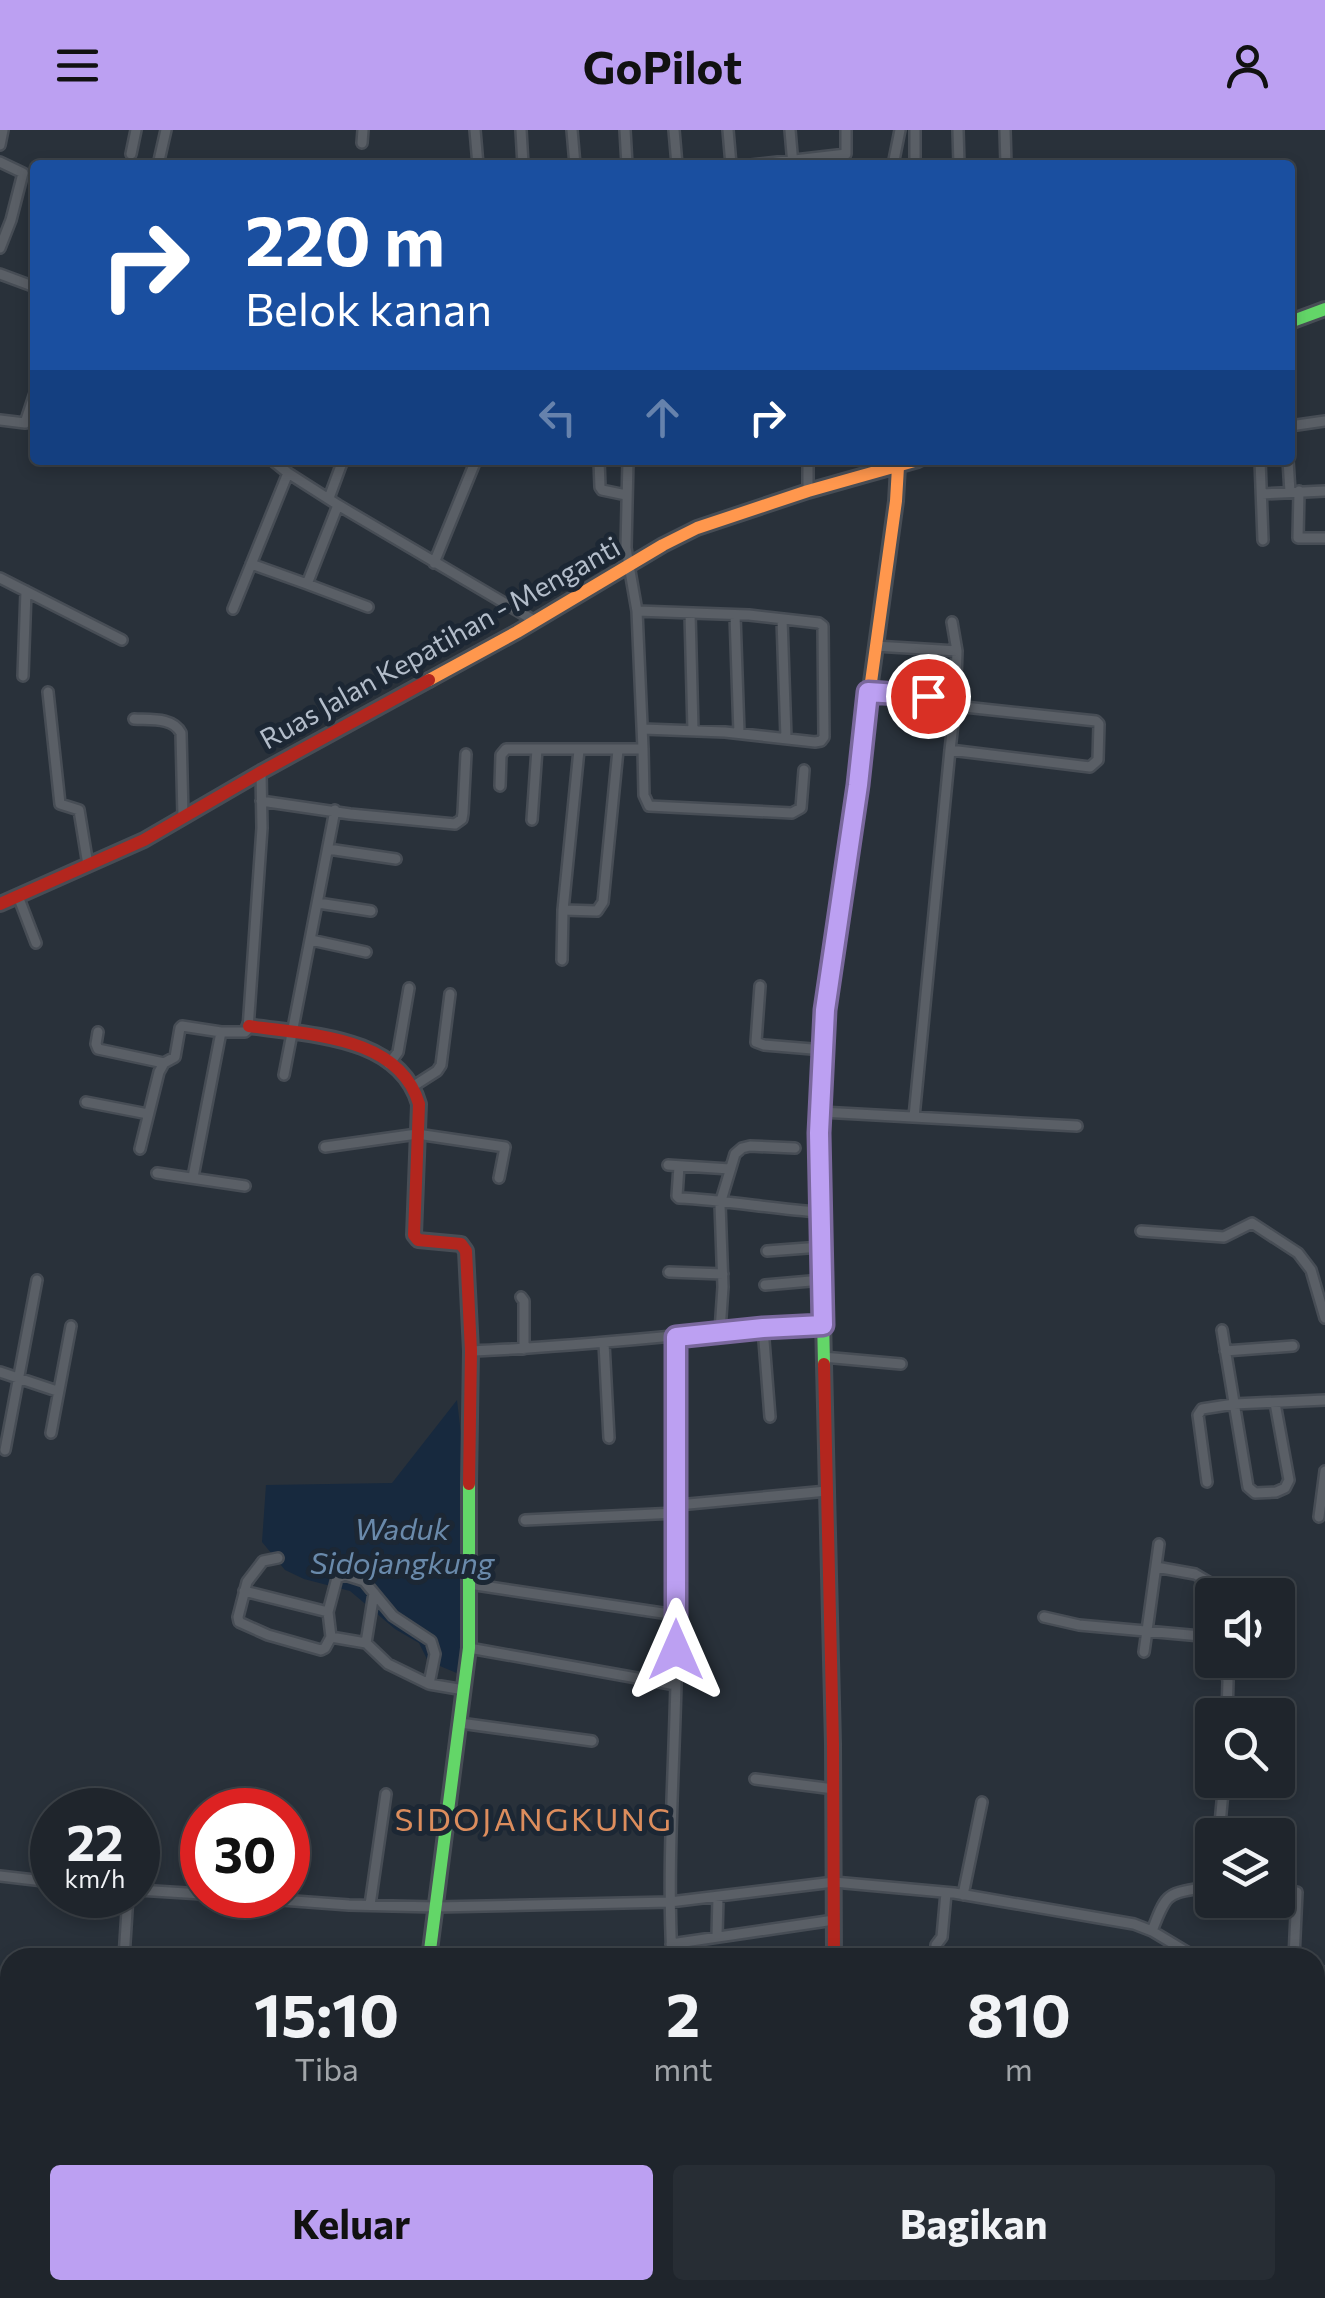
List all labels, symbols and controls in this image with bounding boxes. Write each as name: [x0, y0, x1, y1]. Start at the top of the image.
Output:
icon: menu: [50, 38, 105, 93]
text: GoPilot: [583, 38, 742, 93]
icon: person: [1220, 38, 1275, 93]
text: 220 m: [245, 195, 445, 280]
icon: right: [80, 200, 210, 330]
text: Belok kanan: [245, 280, 492, 335]
icon: left: [530, 390, 585, 445]
icon: ahead: [635, 390, 690, 445]
icon: right: [740, 390, 795, 445]
street label: Ruas Jalan Kepatihan - Menganti: [253, 529, 626, 756]
pin: [886, 654, 971, 739]
icon: arrive: [901, 669, 956, 724]
water label: Waduk Sidojangkung: [310, 1509, 496, 1580]
map controls: [1195, 1578, 1295, 1918]
button: sound: [1195, 1578, 1295, 1678]
position arrow: [624, 1598, 728, 1702]
button: search: [1195, 1698, 1295, 1798]
speed limit sign: 30: [180, 1788, 310, 1918]
district label: SIDOJANGKUNG: [395, 1798, 673, 1838]
text: 22: [67, 1810, 123, 1871]
button: layers: [1195, 1818, 1295, 1918]
text: km/h: [65, 1863, 125, 1893]
text: 15:10: [254, 1976, 399, 2049]
text: 2: [666, 1976, 700, 2049]
text: 810: [967, 1976, 1071, 2049]
text: Tiba: [294, 2048, 359, 2088]
text: mnt: [653, 2048, 713, 2088]
text: m: [1005, 2048, 1033, 2088]
button: Keluar: [50, 2165, 653, 2280]
button: Bagikan: [673, 2165, 1275, 2280]

